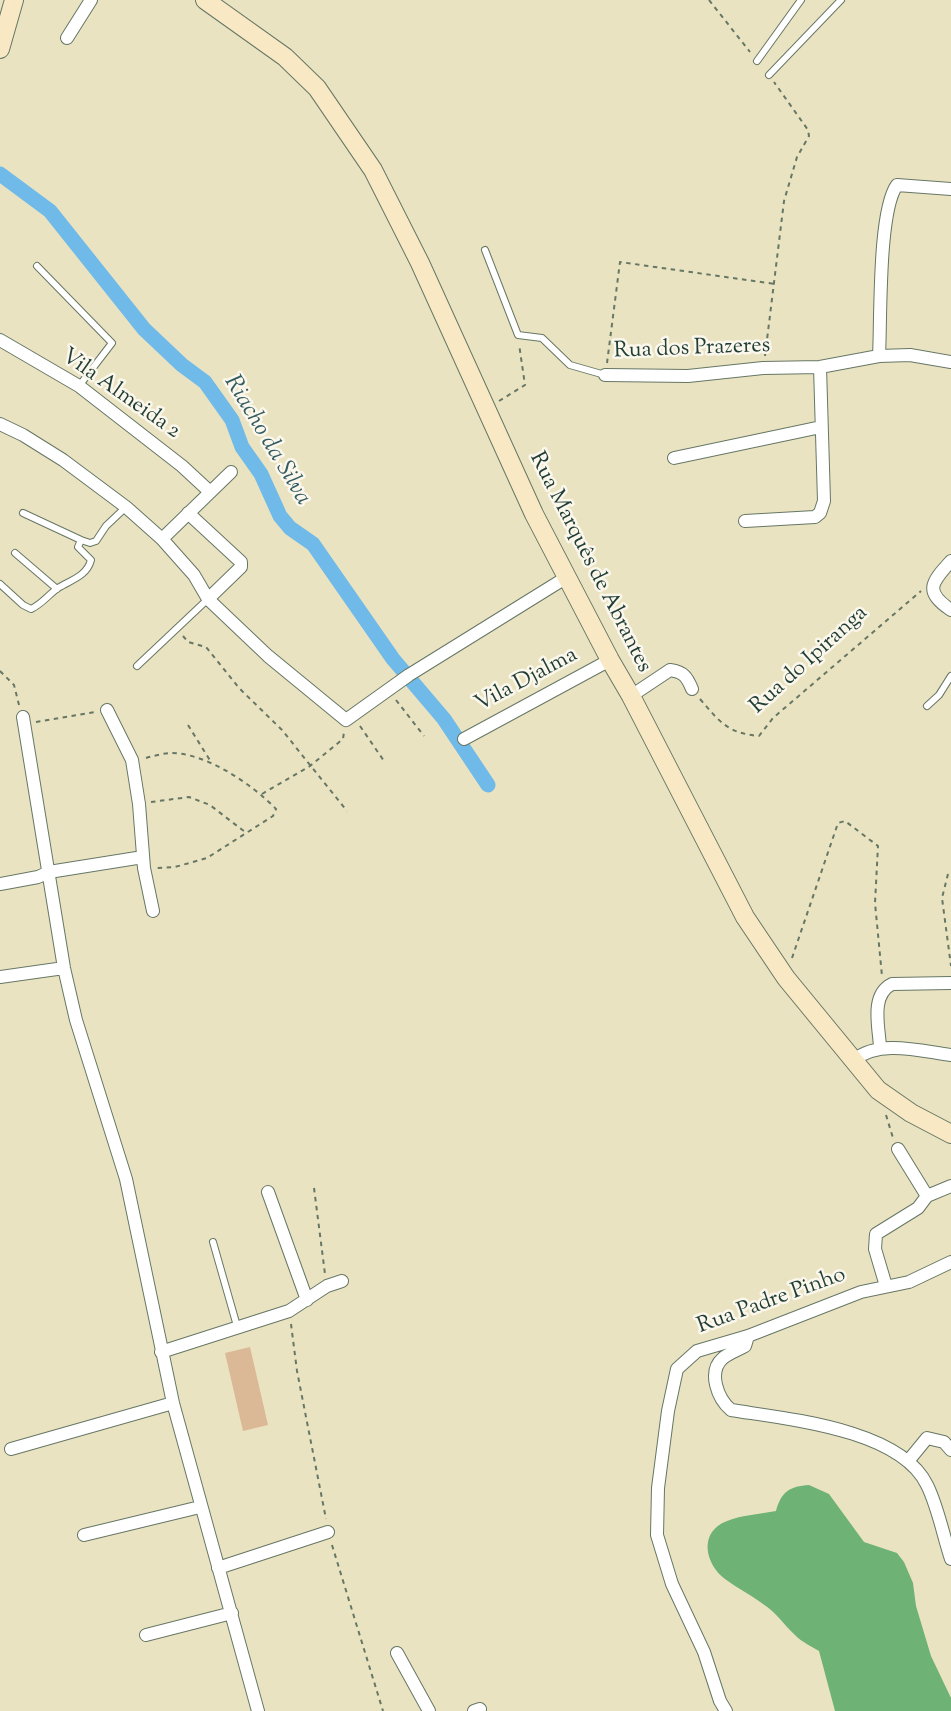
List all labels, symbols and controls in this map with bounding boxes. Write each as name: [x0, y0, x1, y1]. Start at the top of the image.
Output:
street label: Rua dos Prazeres: [613, 334, 771, 366]
street label: Vila Almeida 2: [55, 344, 185, 446]
water label: Riacho da Silva: [216, 371, 316, 511]
street label: Rua Marquês de Abrantes: [522, 448, 656, 678]
street label: Rua do Ipiranga: [746, 601, 874, 721]
street label: Vila Djalma: [471, 643, 583, 719]
street label: Rua Padre Pinho: [694, 1263, 850, 1341]

